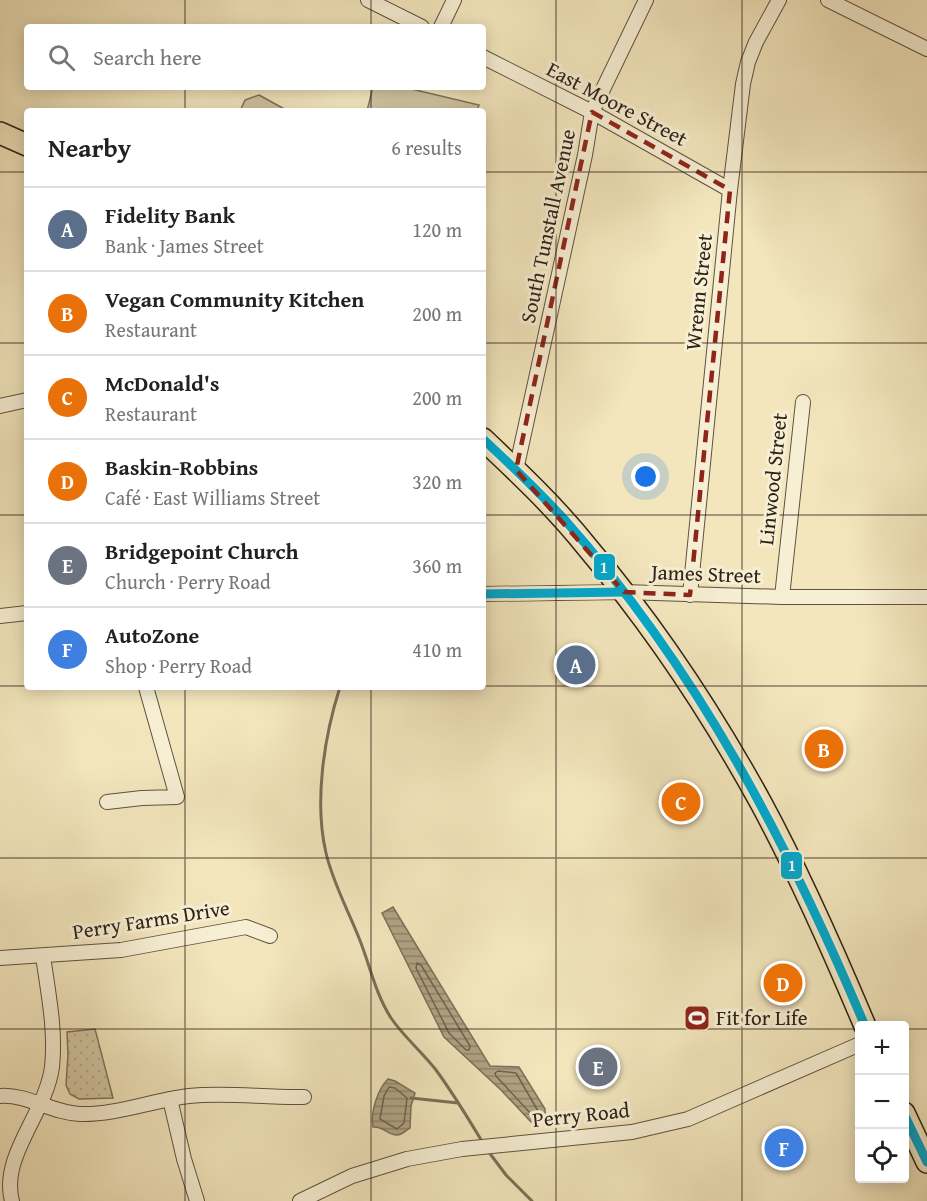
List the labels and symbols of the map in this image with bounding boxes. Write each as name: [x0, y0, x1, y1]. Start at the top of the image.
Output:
street label: East Moore Street: [541, 53, 694, 154]
street label: South Tunstall Avenue: [512, 126, 583, 326]
street label: Wrenn Street: [677, 231, 720, 352]
street label: Linwood Street: [750, 411, 795, 547]
your location: [631, 462, 660, 491]
line badge: 1: [593, 553, 616, 581]
text: 1: [600, 555, 608, 579]
street label: James Street: [648, 556, 762, 591]
pin: A: [556, 642, 596, 688]
pin: B: [804, 726, 844, 771]
pin: C: [662, 780, 700, 824]
line badge: 1: [780, 851, 803, 880]
text: 1: [788, 853, 796, 877]
street label: Perry Farms Drive: [70, 892, 232, 947]
pin: D: [764, 960, 802, 1006]
place label: Fit for Life: [716, 1002, 808, 1033]
sports icon: Fit for Life: [682, 1003, 712, 1033]
pin: E: [578, 1044, 618, 1090]
street label: Perry Road: [531, 1094, 632, 1135]
pin: F: [764, 1126, 804, 1170]

